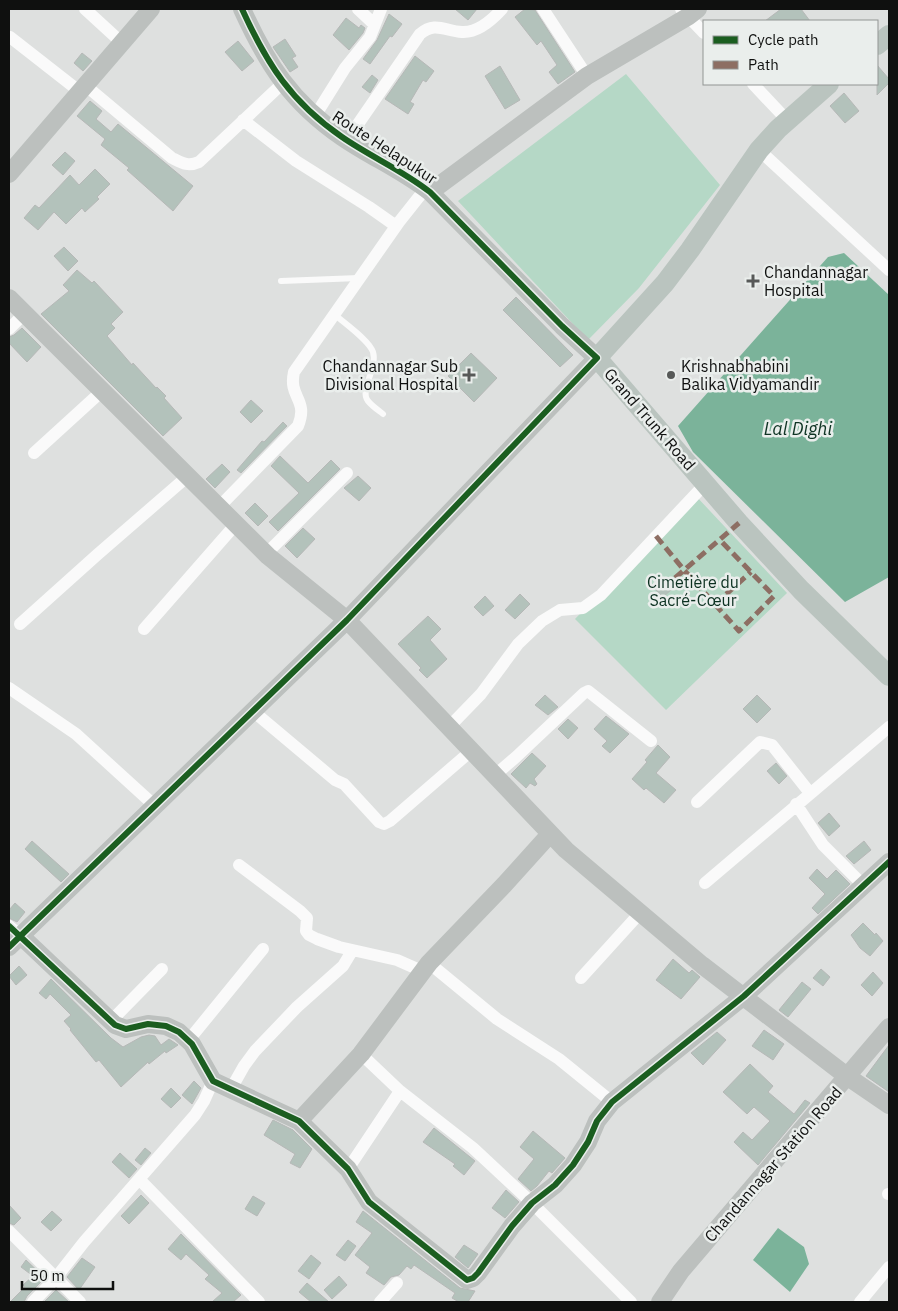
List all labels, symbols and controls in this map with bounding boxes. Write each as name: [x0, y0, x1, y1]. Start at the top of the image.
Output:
legend: [703, 20, 878, 85]
text: Cycle path: [748, 30, 819, 49]
text: Path: [748, 55, 779, 74]
street label: Route Helapukur: [329, 106, 441, 188]
place label: Chandannagar Hospital: [764, 262, 868, 300]
marker: Chandannagar Hospital: [746, 274, 760, 288]
place label: Chandannagar Sub Divisional Hospital: [323, 356, 458, 394]
place label: Krishnabhabini Balika Vidyamandir: [681, 356, 819, 394]
street label: Grand Trunk Road: [600, 364, 700, 474]
marker: Chandannagar Sub Divisional Hospital: [462, 368, 476, 382]
marker: Krishnabhabini Balika Vidyamandir: [665, 369, 677, 381]
water label: Lal Dighi: [764, 417, 832, 440]
park label: Cimetière du Sacré-Cœur: [647, 572, 739, 610]
street label: Chandannagar Station Road: [700, 1082, 846, 1246]
scale bar: [22, 1258, 114, 1290]
text: 50 m: [30, 1266, 65, 1285]

